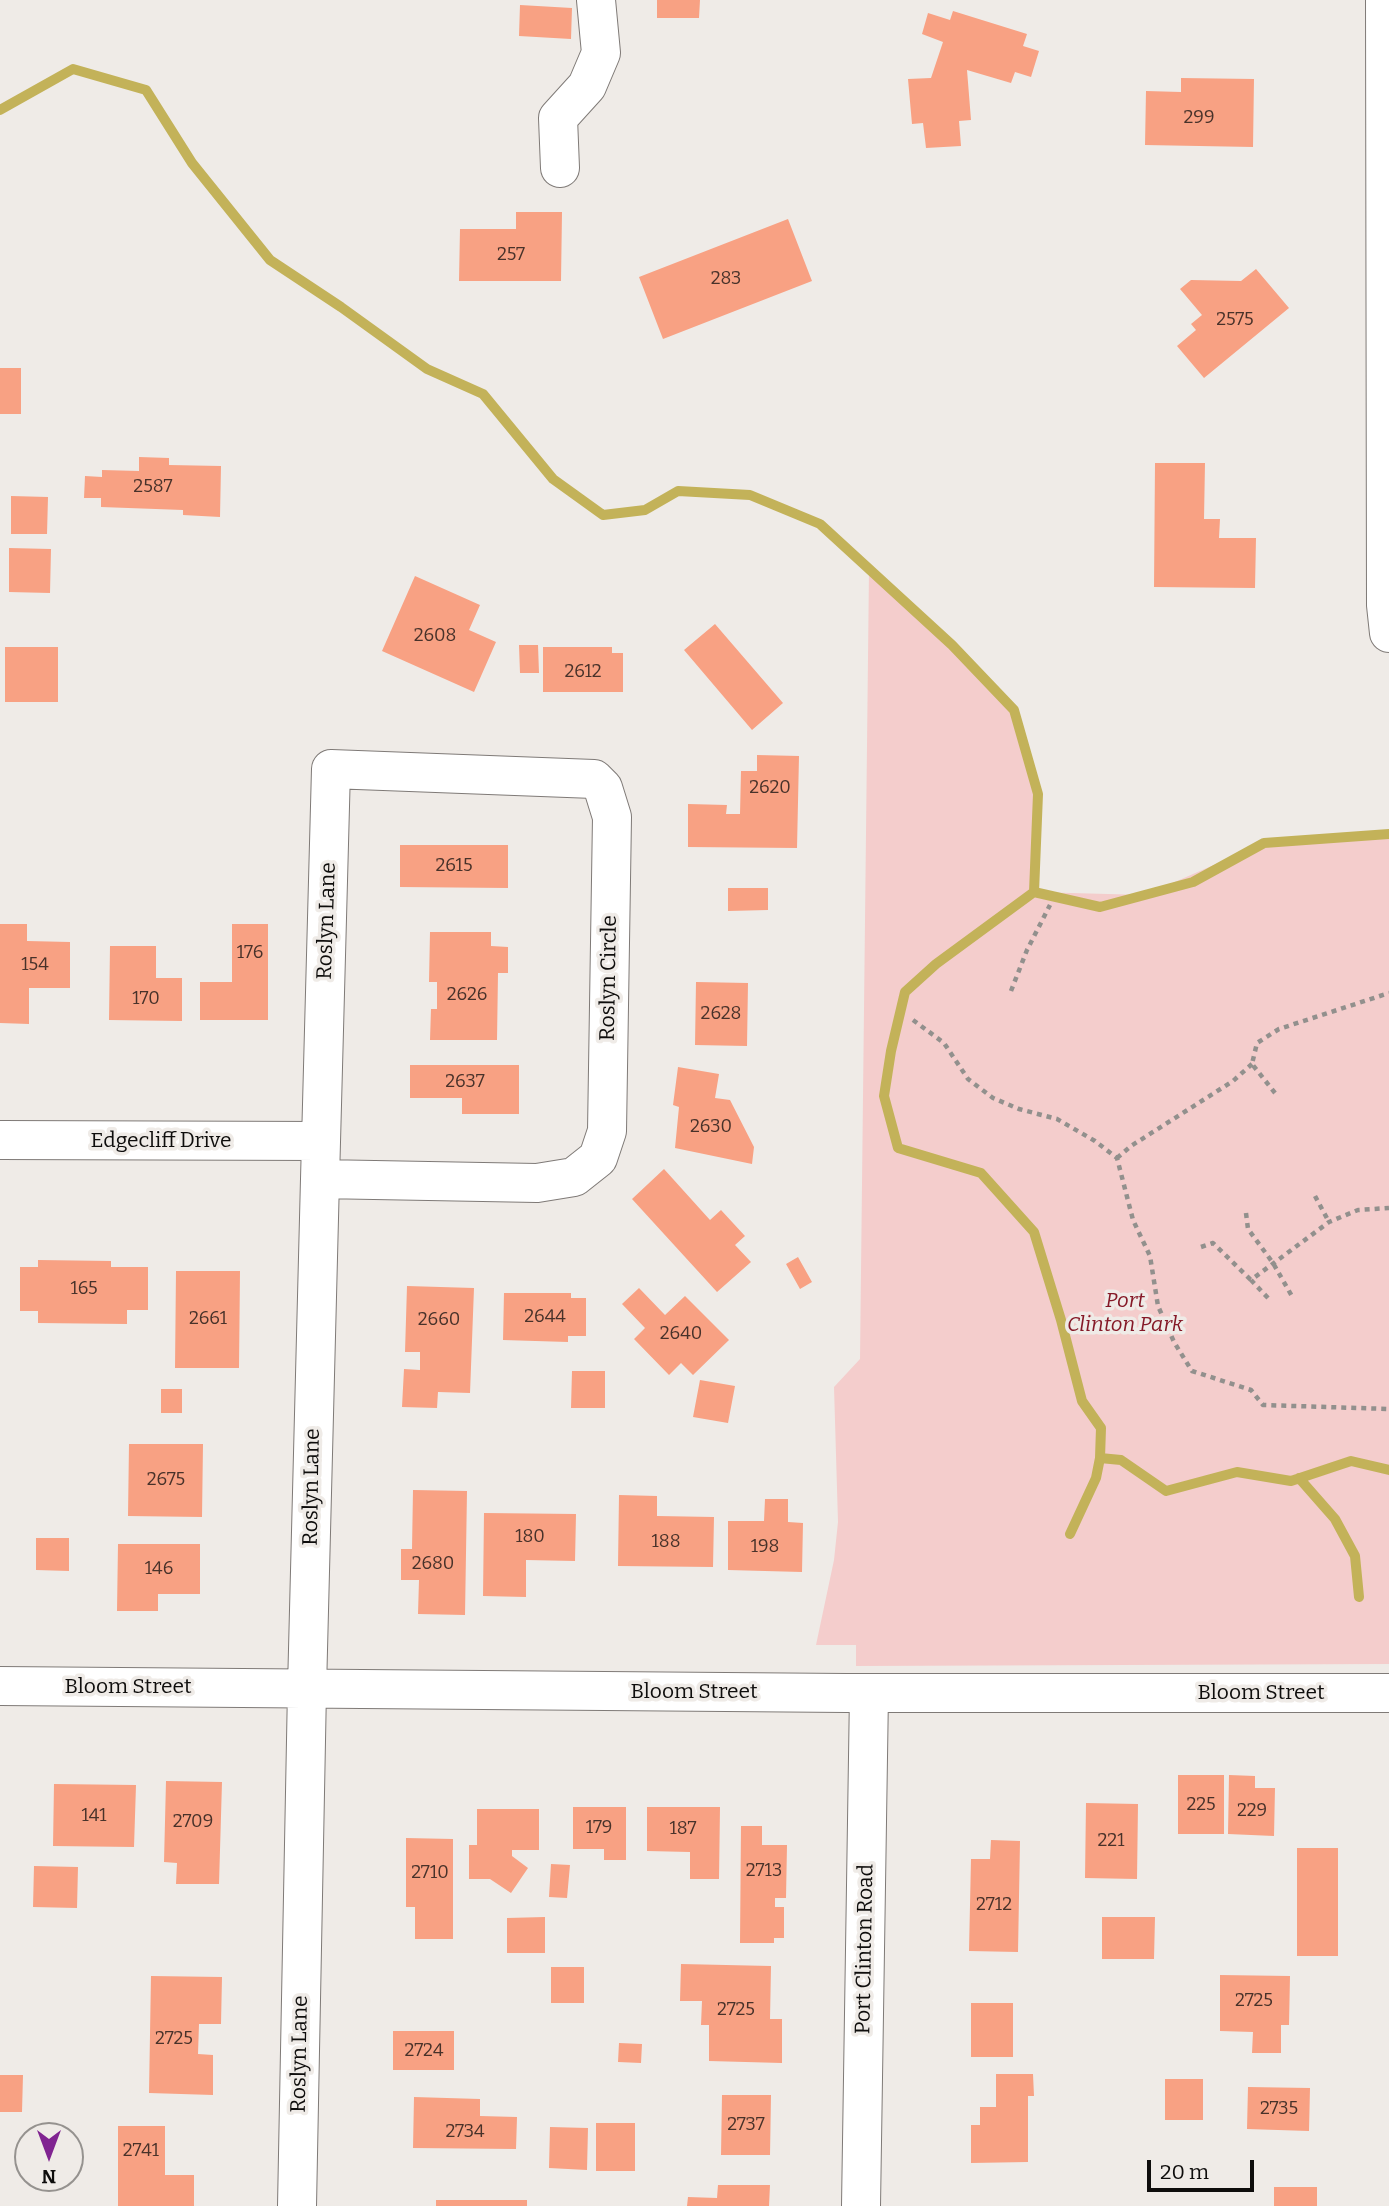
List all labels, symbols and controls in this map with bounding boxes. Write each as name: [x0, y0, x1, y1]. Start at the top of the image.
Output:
house number: 299: [1184, 107, 1214, 129]
house number: 257: [497, 244, 525, 266]
house number: 283: [711, 268, 741, 290]
house number: 2575: [1216, 309, 1254, 331]
house number: 2587: [133, 476, 173, 498]
house number: 2608: [414, 625, 456, 647]
house number: 2612: [564, 661, 602, 683]
house number: 2620: [749, 777, 791, 799]
house number: 2615: [435, 855, 473, 877]
street label: Roslyn Lane: [312, 862, 342, 980]
street label: Roslyn Circle: [595, 915, 623, 1041]
house number: 176: [237, 942, 263, 964]
house number: 154: [21, 954, 49, 976]
house number: 2626: [447, 984, 487, 1006]
house number: 170: [132, 988, 160, 1010]
house number: 2628: [701, 1003, 741, 1025]
house number: 2637: [445, 1071, 485, 1093]
house number: 2630: [690, 1116, 732, 1138]
street label: Edgecliff Drive: [90, 1128, 232, 1154]
house number: 165: [70, 1278, 98, 1300]
park label: Port Clinton Park: [1067, 1288, 1183, 1338]
house number: 2644: [524, 1306, 566, 1328]
house number: 2661: [189, 1308, 227, 1330]
house number: 2660: [418, 1309, 460, 1331]
house number: 2640: [660, 1323, 702, 1345]
street label: Roslyn Lane: [298, 1428, 326, 1546]
house number: 2675: [147, 1469, 185, 1491]
house number: 180: [515, 1526, 545, 1548]
house number: 188: [652, 1531, 680, 1553]
house number: 198: [751, 1536, 779, 1558]
house number: 2680: [412, 1553, 454, 1575]
house number: 146: [145, 1558, 173, 1580]
street label: Bloom Street: [65, 1674, 191, 1700]
street label: Bloom Street: [631, 1679, 757, 1705]
street label: Bloom Street: [1198, 1680, 1324, 1706]
house number: 225: [1186, 1794, 1216, 1816]
house number: 229: [1237, 1800, 1267, 1822]
house number: 141: [81, 1805, 107, 1827]
house number: 2709: [173, 1811, 213, 1833]
house number: 179: [586, 1817, 612, 1839]
house number: 187: [669, 1818, 697, 1840]
house number: 221: [1098, 1830, 1124, 1852]
house number: 2713: [746, 1860, 782, 1882]
house number: 2710: [411, 1862, 449, 1884]
street label: Port Clinton Road: [851, 1864, 879, 2034]
house number: 2712: [976, 1894, 1012, 1916]
house number: 2725: [1235, 1990, 1273, 2012]
street label: Roslyn Lane: [286, 1995, 314, 2113]
house number: 2725: [717, 1999, 755, 2021]
house number: 2725: [155, 2028, 193, 2050]
house number: 2724: [405, 2040, 443, 2062]
house number: 2735: [1260, 2098, 1298, 2120]
house number: 2737: [727, 2114, 765, 2136]
house number: 2734: [445, 2121, 485, 2143]
north arrow: [14, 2122, 84, 2192]
house number: 2741: [123, 2140, 159, 2162]
scale bar: [1151, 2146, 1258, 2190]
text: 20 m: [1160, 2159, 1209, 2185]
text: N: [42, 2165, 56, 2188]

